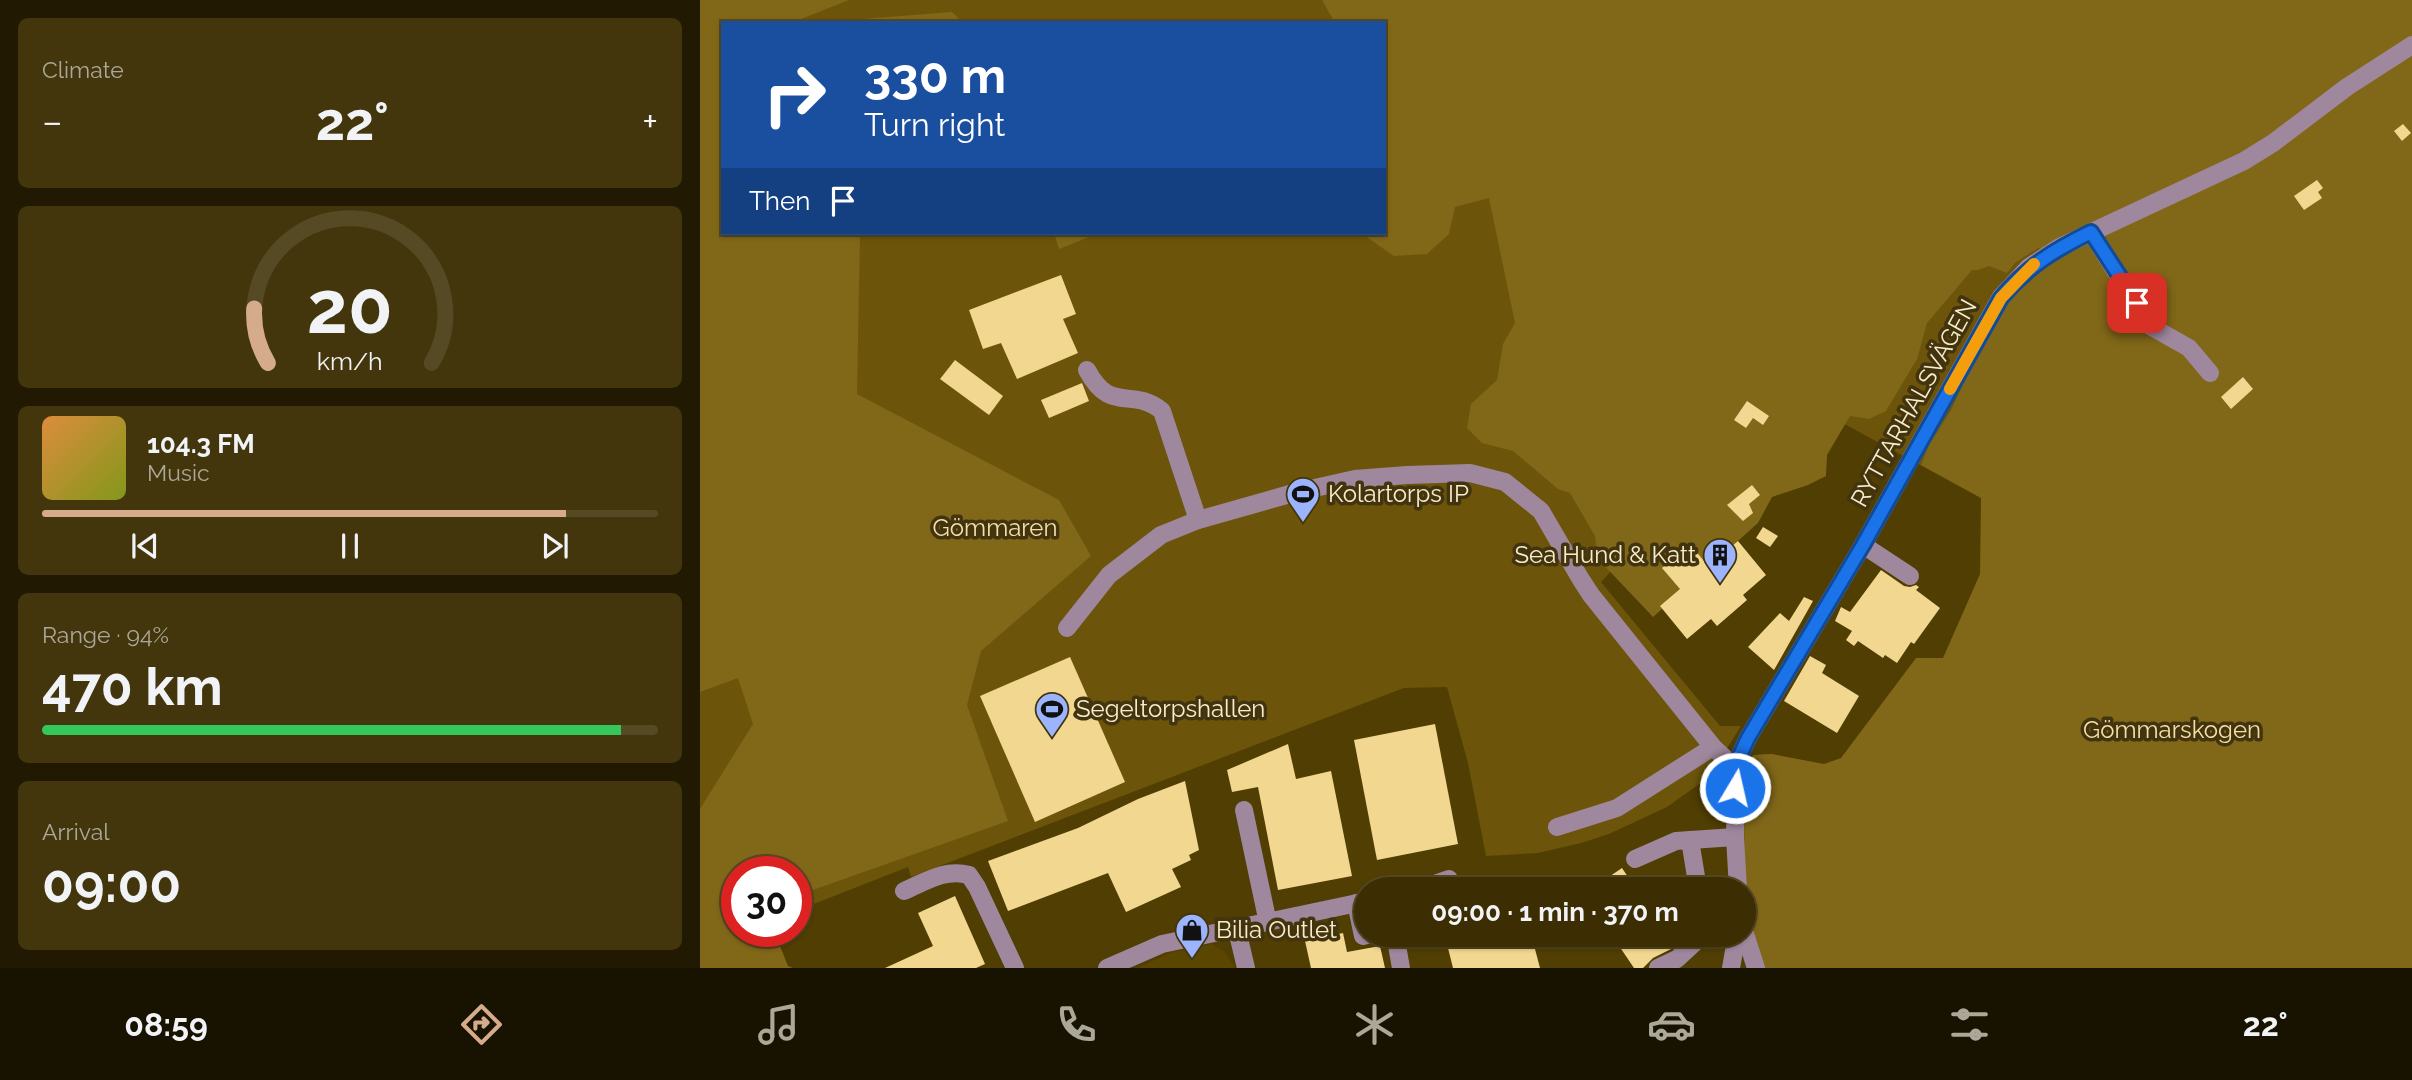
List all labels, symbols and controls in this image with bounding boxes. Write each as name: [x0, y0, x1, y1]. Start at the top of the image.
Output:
text: 330 m: [864, 47, 1006, 104]
icon: right: [749, 49, 840, 140]
text: Climate: [42, 56, 124, 83]
text: 22°: [316, 91, 389, 152]
text: −: [42, 99, 62, 144]
text: +: [642, 99, 658, 144]
text: Turn right: [864, 106, 1005, 143]
icon: arrive: [824, 182, 862, 220]
text: Then: [749, 186, 810, 216]
text: 20: [307, 265, 393, 350]
pin: [2107, 273, 2167, 333]
icon: arrive: [2118, 284, 2156, 322]
street label: RYTTARHALSVÄGEN: [1844, 294, 1983, 512]
text: km/h: [317, 345, 383, 375]
text: 104.3 FM: [147, 429, 255, 459]
text: Music: [147, 459, 210, 486]
sports icon: Kolartorps IP: [1284, 475, 1322, 524]
place label: Kolartorps IP: [1328, 479, 1469, 508]
park label: Gömmaren: [933, 513, 1057, 542]
icon: previous: [126, 527, 164, 565]
icon: pause: [331, 527, 369, 565]
icon: next: [536, 527, 574, 565]
building icon: Sea Hund & Katt: [1701, 536, 1739, 585]
place label: Sea Hund & Katt: [1515, 540, 1696, 569]
text: Range · 94%: [42, 621, 169, 648]
text: 470 km: [42, 656, 223, 717]
sports icon: Segeltorpshallen: [1033, 690, 1071, 739]
place label: Segeltorpshallen: [1076, 694, 1265, 723]
park label: Gömmarskogen: [2083, 715, 2261, 744]
position arrow: [1698, 751, 1772, 825]
text: Arrival: [42, 818, 109, 845]
text: 09:00: [42, 853, 181, 914]
speed limit sign: 30: [721, 856, 812, 947]
text: 09:00 · 1 min · 370 m: [1431, 897, 1679, 927]
shop icon: Bilia Outlet: [1173, 911, 1211, 960]
place label: Bilia Outlet: [1216, 915, 1337, 944]
icon: directions: [457, 1000, 506, 1049]
icon: music: [754, 1000, 803, 1049]
icon: phone: [1052, 1000, 1101, 1049]
icon: climate: [1350, 1000, 1399, 1049]
icon: car: [1647, 1000, 1696, 1049]
icon: filters: [1945, 1000, 1994, 1049]
text: 08:59: [124, 1006, 208, 1043]
text: 22°: [2243, 1006, 2288, 1043]

